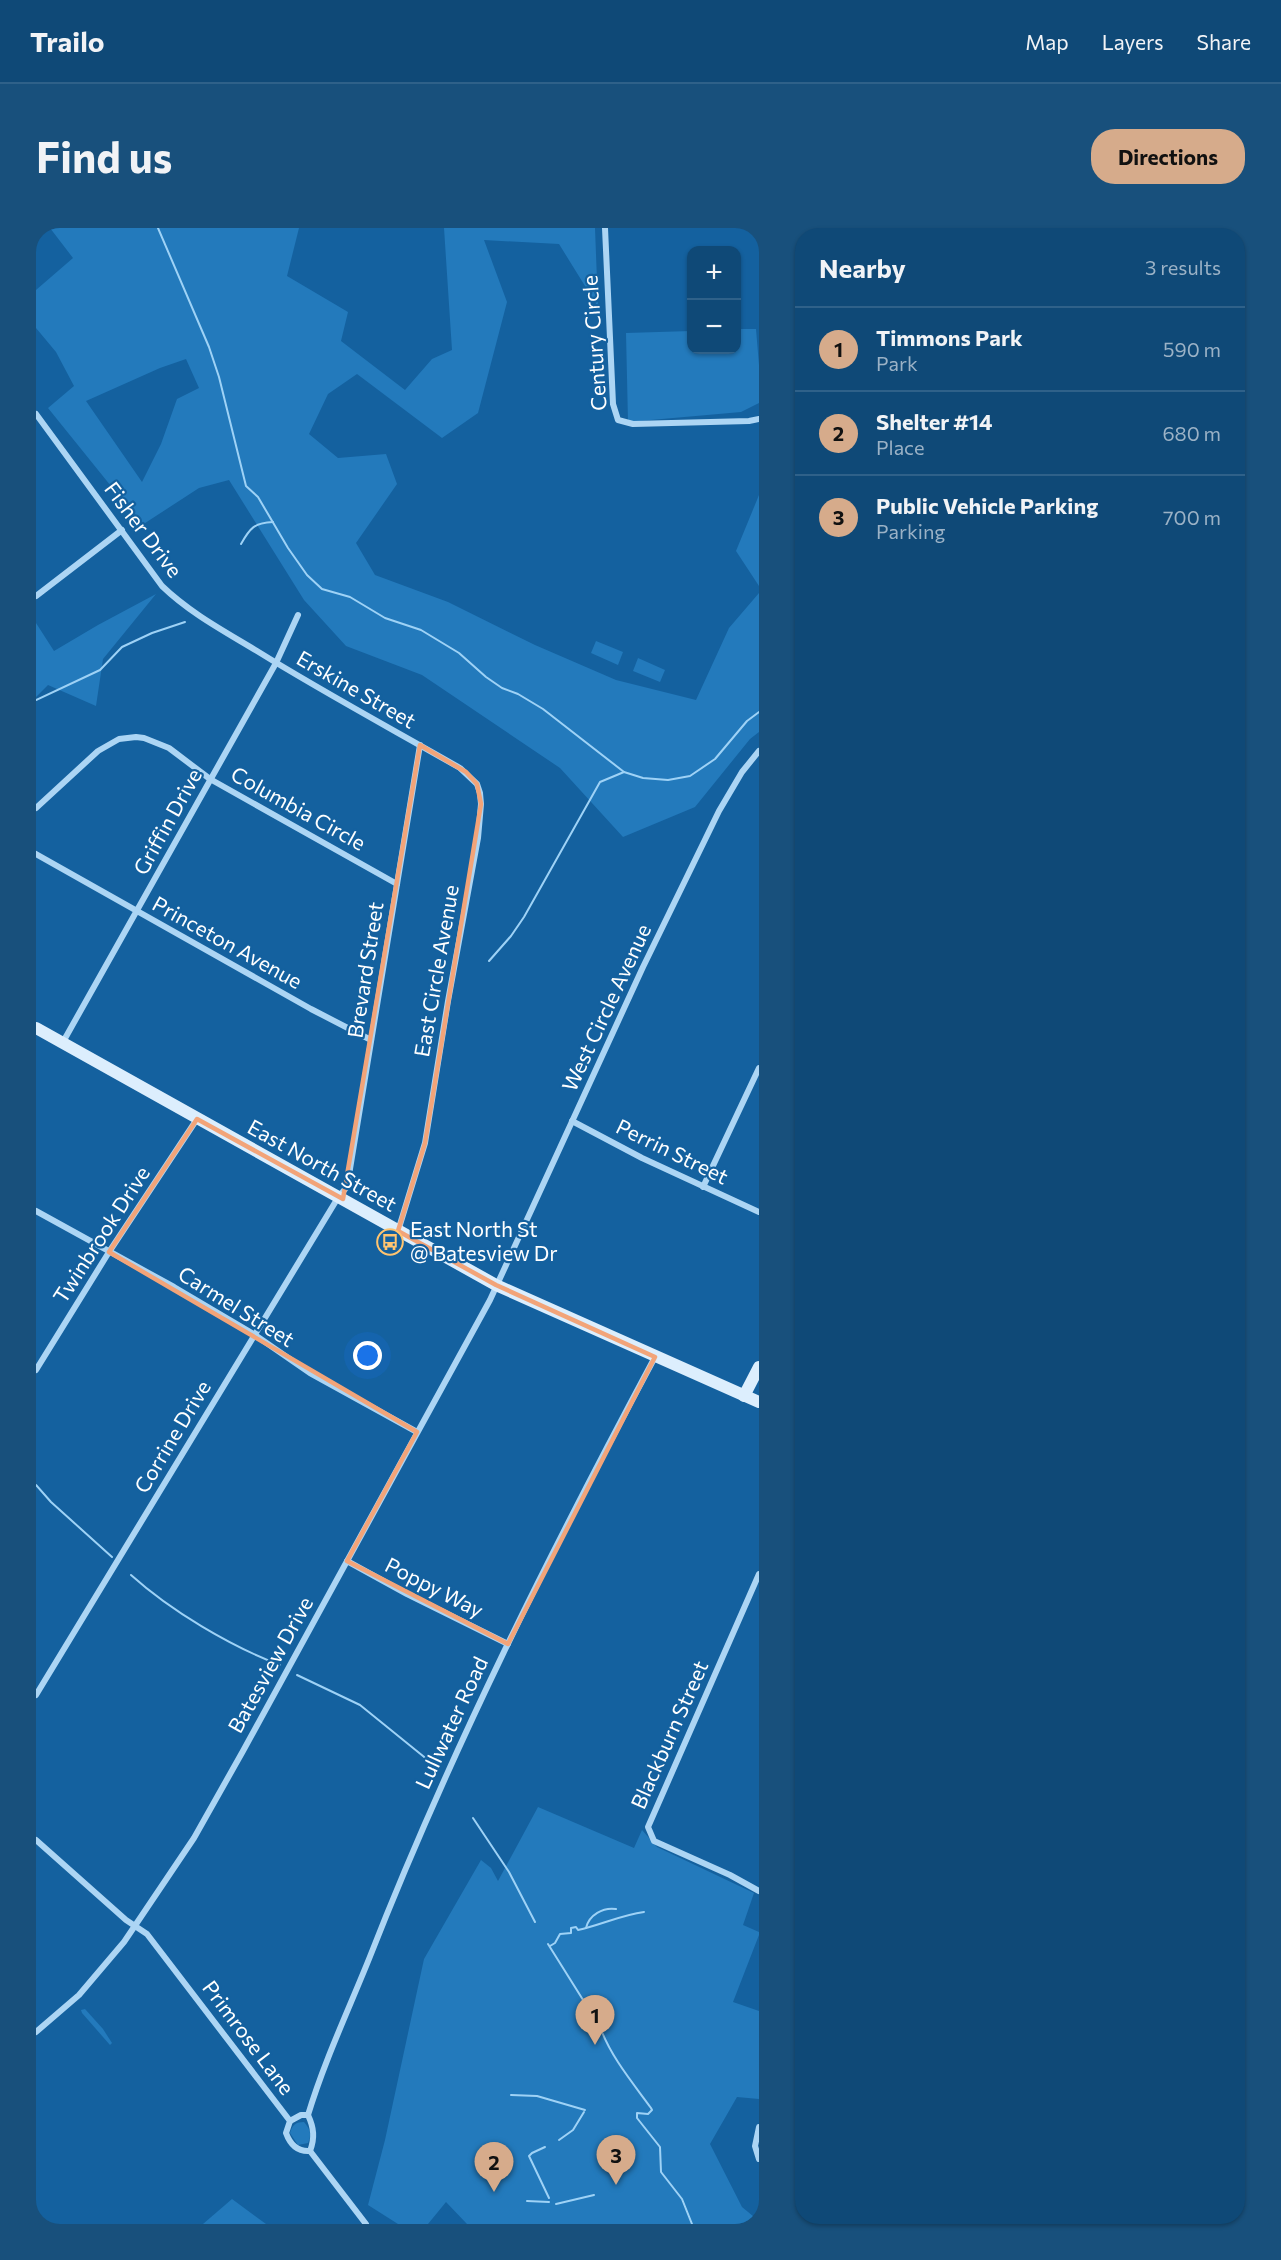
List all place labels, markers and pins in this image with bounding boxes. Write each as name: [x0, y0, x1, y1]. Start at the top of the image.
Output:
place label: East North St @ Batesview Dr: [410, 1216, 558, 1265]
bus stop icon: East North St @ Batesview Dr: [375, 1227, 405, 1257]
pin: 1: [576, 1996, 614, 2045]
pin: 3: [596, 2136, 636, 2185]
pin: 2: [474, 2142, 514, 2192]

